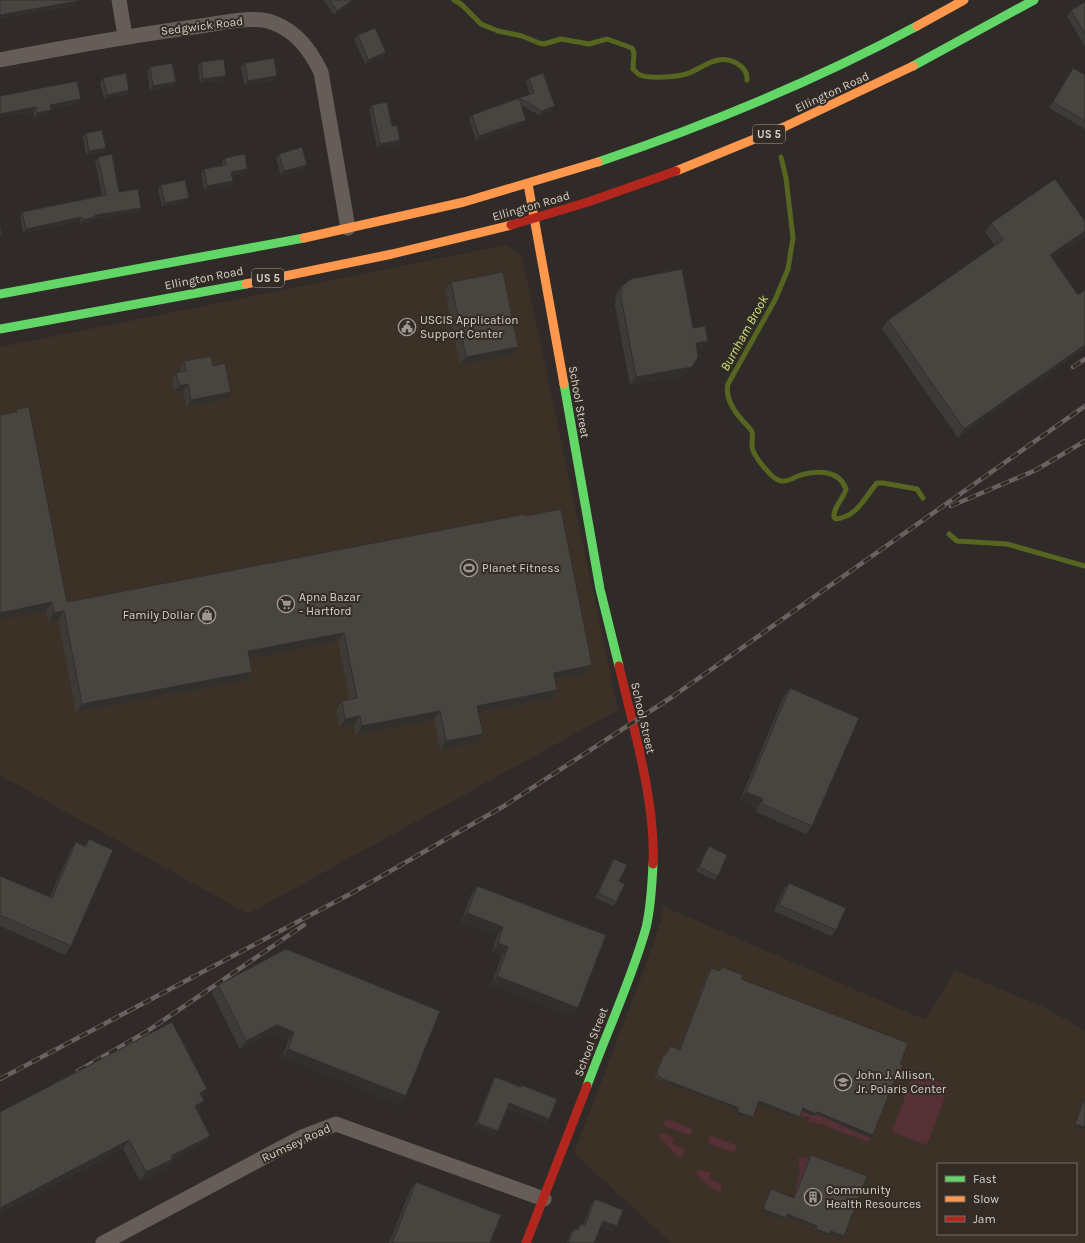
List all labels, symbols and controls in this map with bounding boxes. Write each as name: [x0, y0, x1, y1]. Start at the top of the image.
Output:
street label: Sedgwick Road: [160, 14, 244, 38]
street label: Ellington Road: [793, 69, 871, 115]
road number: US 5: [753, 125, 785, 143]
street label: Ellington Road: [491, 188, 571, 224]
street label: Ellington Road: [163, 264, 245, 292]
road number: US 5: [252, 269, 284, 287]
water label: Burnham Brook: [717, 292, 771, 374]
place label: USCIS Application Support Center: [420, 313, 518, 341]
public building icon: USCIS Application Support Center: [397, 317, 417, 337]
street label: School Street: [566, 365, 592, 440]
sports icon: Planet Fitness: [459, 558, 479, 578]
place label: Planet Fitness: [482, 561, 560, 575]
place label: Apna Bazar - Hartford: [299, 590, 361, 618]
supermarket icon: Apna Bazar - Hartford: [276, 594, 296, 614]
shop icon: Family Dollar: [197, 605, 217, 625]
place label: Family Dollar: [123, 608, 195, 622]
street label: School Street: [628, 681, 658, 756]
street label: School Street: [571, 1005, 611, 1079]
place label: John J. Allison, Jr. Polaris Center: [856, 1068, 947, 1096]
school or university icon: John J. Allison, Jr. Polaris Center: [833, 1072, 853, 1092]
street label: Rumsey Road: [259, 1121, 333, 1165]
legend: [937, 1163, 1077, 1235]
text: Fast: [973, 1172, 997, 1186]
place label: Community Health Resources: [826, 1183, 921, 1211]
building icon: Community Health Resources: [803, 1187, 823, 1207]
text: Slow: [973, 1192, 999, 1206]
text: Jam: [973, 1212, 996, 1226]

